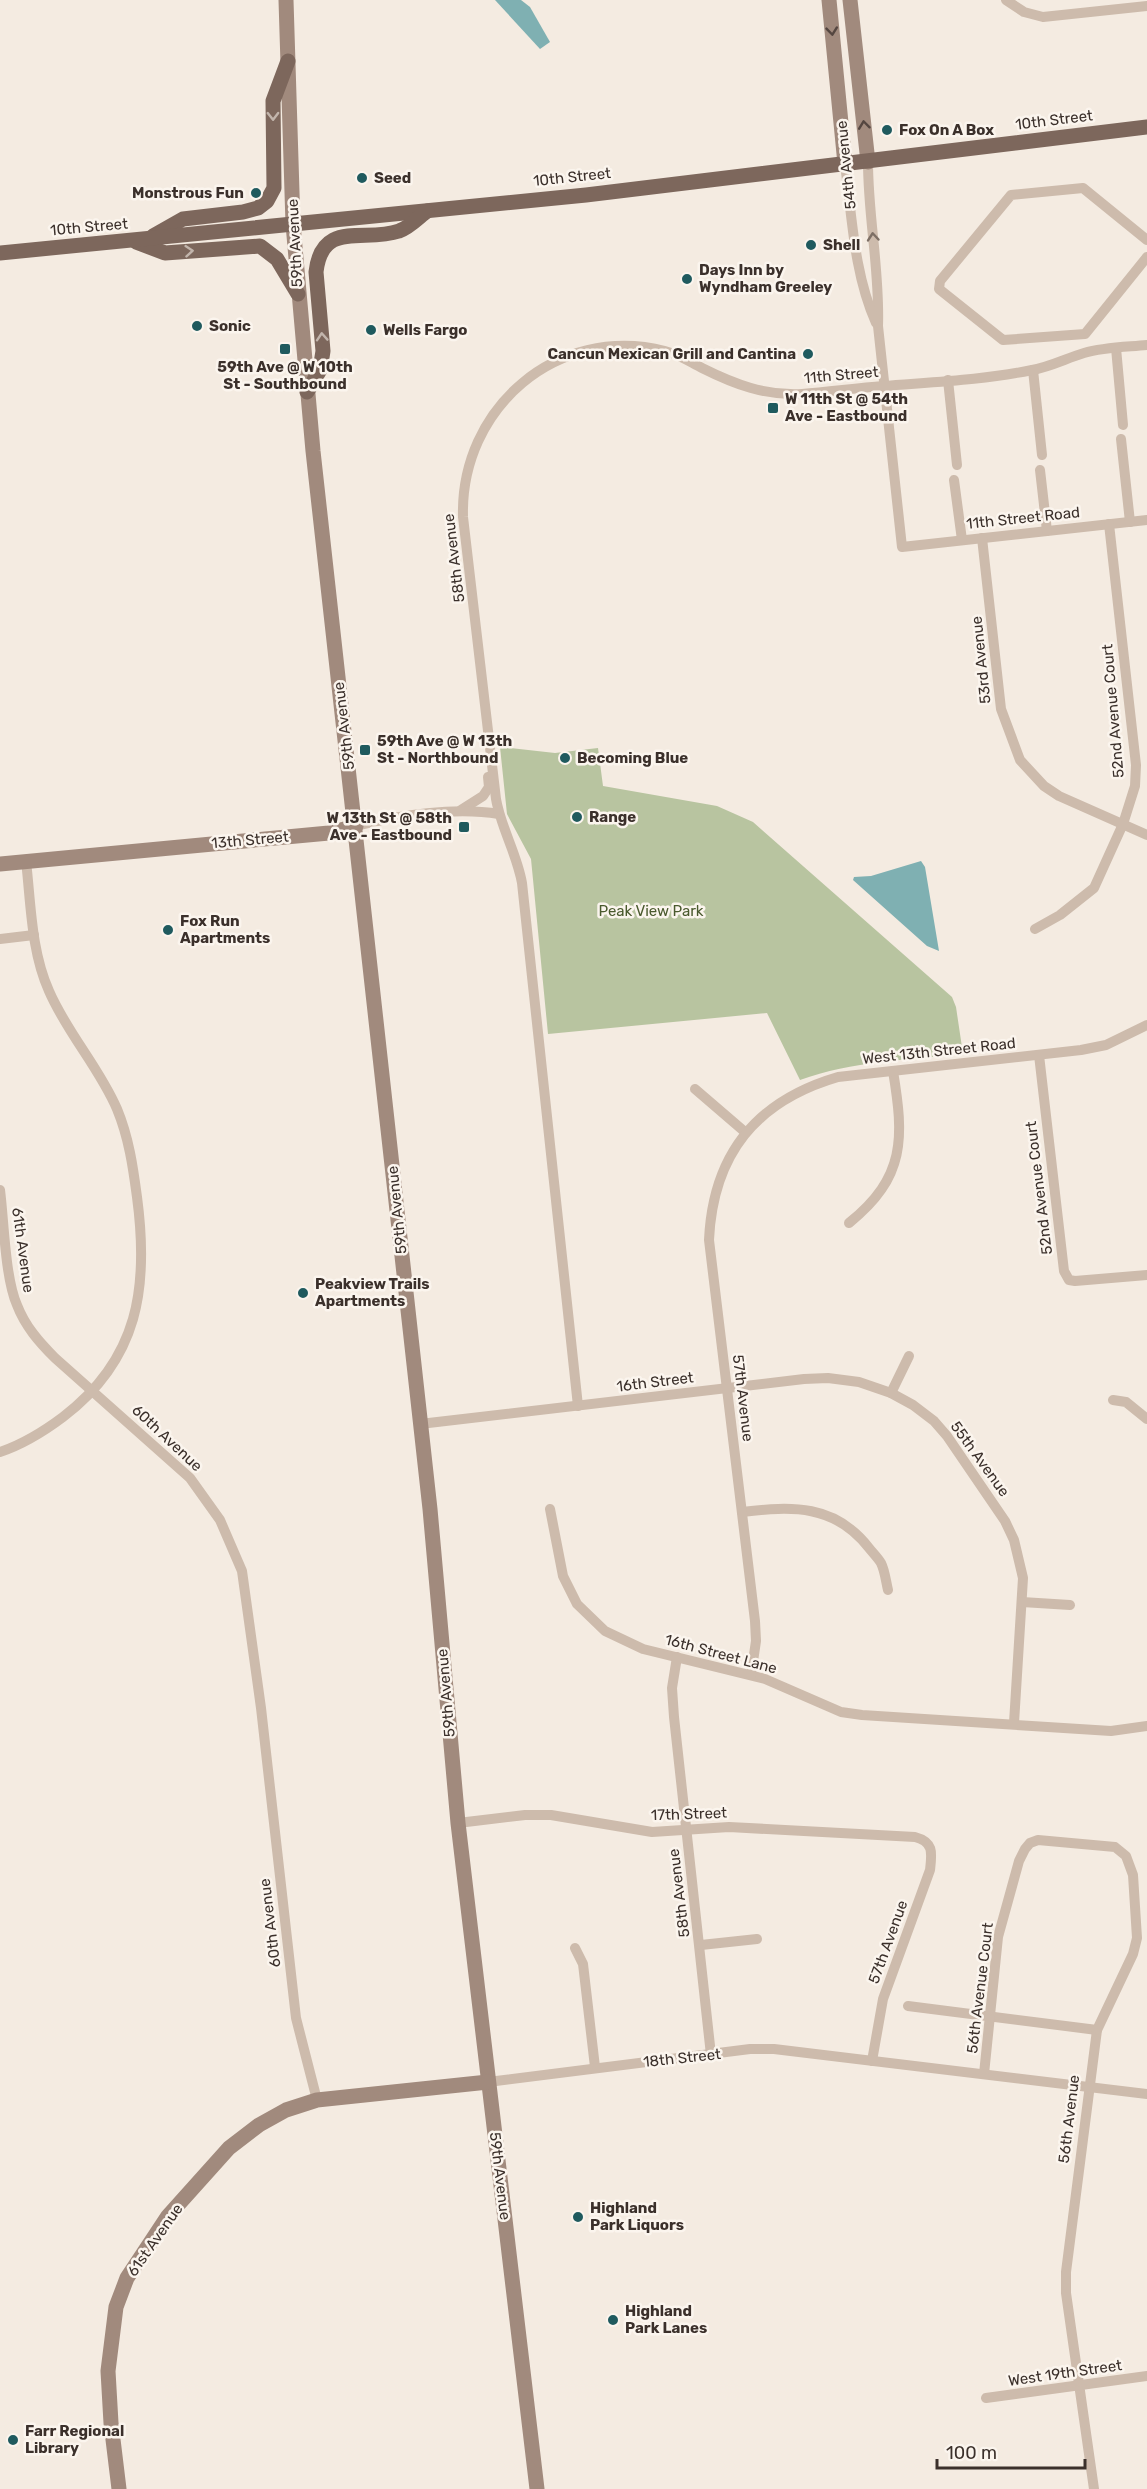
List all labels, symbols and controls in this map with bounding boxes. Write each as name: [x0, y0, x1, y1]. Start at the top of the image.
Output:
one-way arrow: [825, 26, 838, 35]
street label: 10th Street: [1014, 106, 1094, 134]
one-way arrow: [267, 112, 279, 121]
street label: 54th Avenue: [832, 120, 860, 210]
one-way arrow: [858, 120, 871, 129]
place label: Fox On A Box: [899, 121, 994, 139]
marker: Fox On A Box: [880, 123, 894, 137]
street label: 10th Street: [532, 164, 612, 190]
place label: Seed: [374, 169, 411, 187]
marker: Seed: [355, 171, 369, 185]
place label: Monstrous Fun: [132, 184, 244, 202]
marker: Monstrous Fun: [249, 186, 263, 200]
street label: 59th Avenue: [284, 198, 306, 288]
street label: 10th Street: [49, 215, 129, 239]
one-way arrow: [867, 232, 880, 242]
place label: Shell: [823, 236, 860, 254]
marker: Shell: [804, 238, 818, 252]
one-way arrow: [185, 245, 194, 258]
place label: Days Inn by Wyndham Greeley: [699, 261, 832, 296]
marker: Days Inn by Wyndham Greeley: [680, 272, 694, 286]
place label: Sonic: [209, 317, 251, 335]
marker: Sonic: [190, 319, 204, 333]
place label: Wells Fargo: [383, 321, 467, 339]
marker: Wells Fargo: [364, 323, 378, 337]
one-way arrow: [315, 333, 328, 342]
marker: 59th Ave @ W 10th St - Southbound: [278, 342, 292, 356]
place label: Cancun Mexican Grill and Cantina: [547, 345, 796, 363]
marker: Cancun Mexican Grill and Cantina: [801, 347, 815, 361]
place label: 59th Ave @ W 10th St - Southbound: [217, 358, 353, 393]
street label: 11th Street: [803, 363, 879, 387]
place label: W 11th St @ 54th Ave - Eastbound: [785, 390, 908, 425]
marker: W 11th St @ 54th Ave - Eastbound: [766, 401, 780, 415]
street label: 11th Street Road: [965, 503, 1081, 533]
street label: 58th Avenue: [440, 513, 468, 603]
street label: 53rd Avenue: [967, 615, 995, 705]
street label: 52nd Avenue Court: [1098, 643, 1128, 779]
street label: 59th Avenue: [330, 681, 358, 771]
place label: 59th Ave @ W 13th St - Northbound: [377, 732, 512, 767]
marker: 59th Ave @ W 13th St - Northbound: [358, 743, 372, 757]
place label: Becoming Blue: [577, 749, 688, 767]
marker: Becoming Blue: [558, 751, 572, 765]
place label: Range: [589, 808, 636, 826]
place label: W 13th St @ 58th Ave - Eastbound: [327, 809, 452, 844]
marker: Range: [570, 810, 584, 824]
marker: W 13th St @ 58th Ave - Eastbound: [457, 820, 471, 834]
street label: 13th Street: [211, 828, 290, 852]
park label: Peak View Park: [598, 902, 704, 920]
place label: Fox Run Apartments: [180, 912, 270, 947]
marker: Fox Run Apartments: [161, 923, 175, 937]
street label: West 13th Street Road: [861, 1034, 1017, 1068]
street label: 52nd Avenue Court: [1022, 1120, 1056, 1256]
street label: 59th Avenue: [383, 1165, 411, 1255]
street label: 61th Avenue: [8, 1206, 38, 1294]
place label: Peakview Trails Apartments: [315, 1275, 430, 1310]
marker: Peakview Trails Apartments: [296, 1286, 310, 1300]
street label: 57th Avenue: [729, 1354, 757, 1442]
street label: 16th Street: [615, 1368, 695, 1396]
street label: 60th Avenue: [128, 1401, 206, 1475]
street label: 55th Avenue: [947, 1418, 1013, 1500]
street label: 16th Street Lane: [663, 1630, 779, 1678]
street label: 59th Avenue: [433, 1648, 459, 1738]
street label: 17th Street: [651, 1804, 728, 1824]
street label: 58th Avenue: [665, 1848, 693, 1938]
street label: 60th Avenue: [256, 1878, 284, 1968]
street label: 57th Avenue: [865, 1898, 911, 1986]
street label: 56th Avenue Court: [963, 1921, 997, 2054]
street label: 18th Street: [642, 2045, 722, 2071]
street label: 56th Avenue: [1055, 2074, 1083, 2164]
street label: 59th Avenue: [486, 2131, 514, 2221]
place label: Highland Park Liquors: [590, 2199, 684, 2234]
street label: 61st Avenue: [123, 2200, 187, 2280]
marker: Highland Park Liquors: [571, 2210, 585, 2224]
place label: Highland Park Lanes: [625, 2302, 707, 2337]
marker: Highland Park Lanes: [606, 2313, 620, 2327]
street label: West 19th Street: [1007, 2356, 1123, 2390]
place label: Farr Regional Library: [25, 2422, 124, 2457]
scale bar: [937, 2432, 1086, 2470]
marker: Farr Regional Library: [6, 2433, 20, 2447]
text: 100 m: [946, 2442, 997, 2464]

